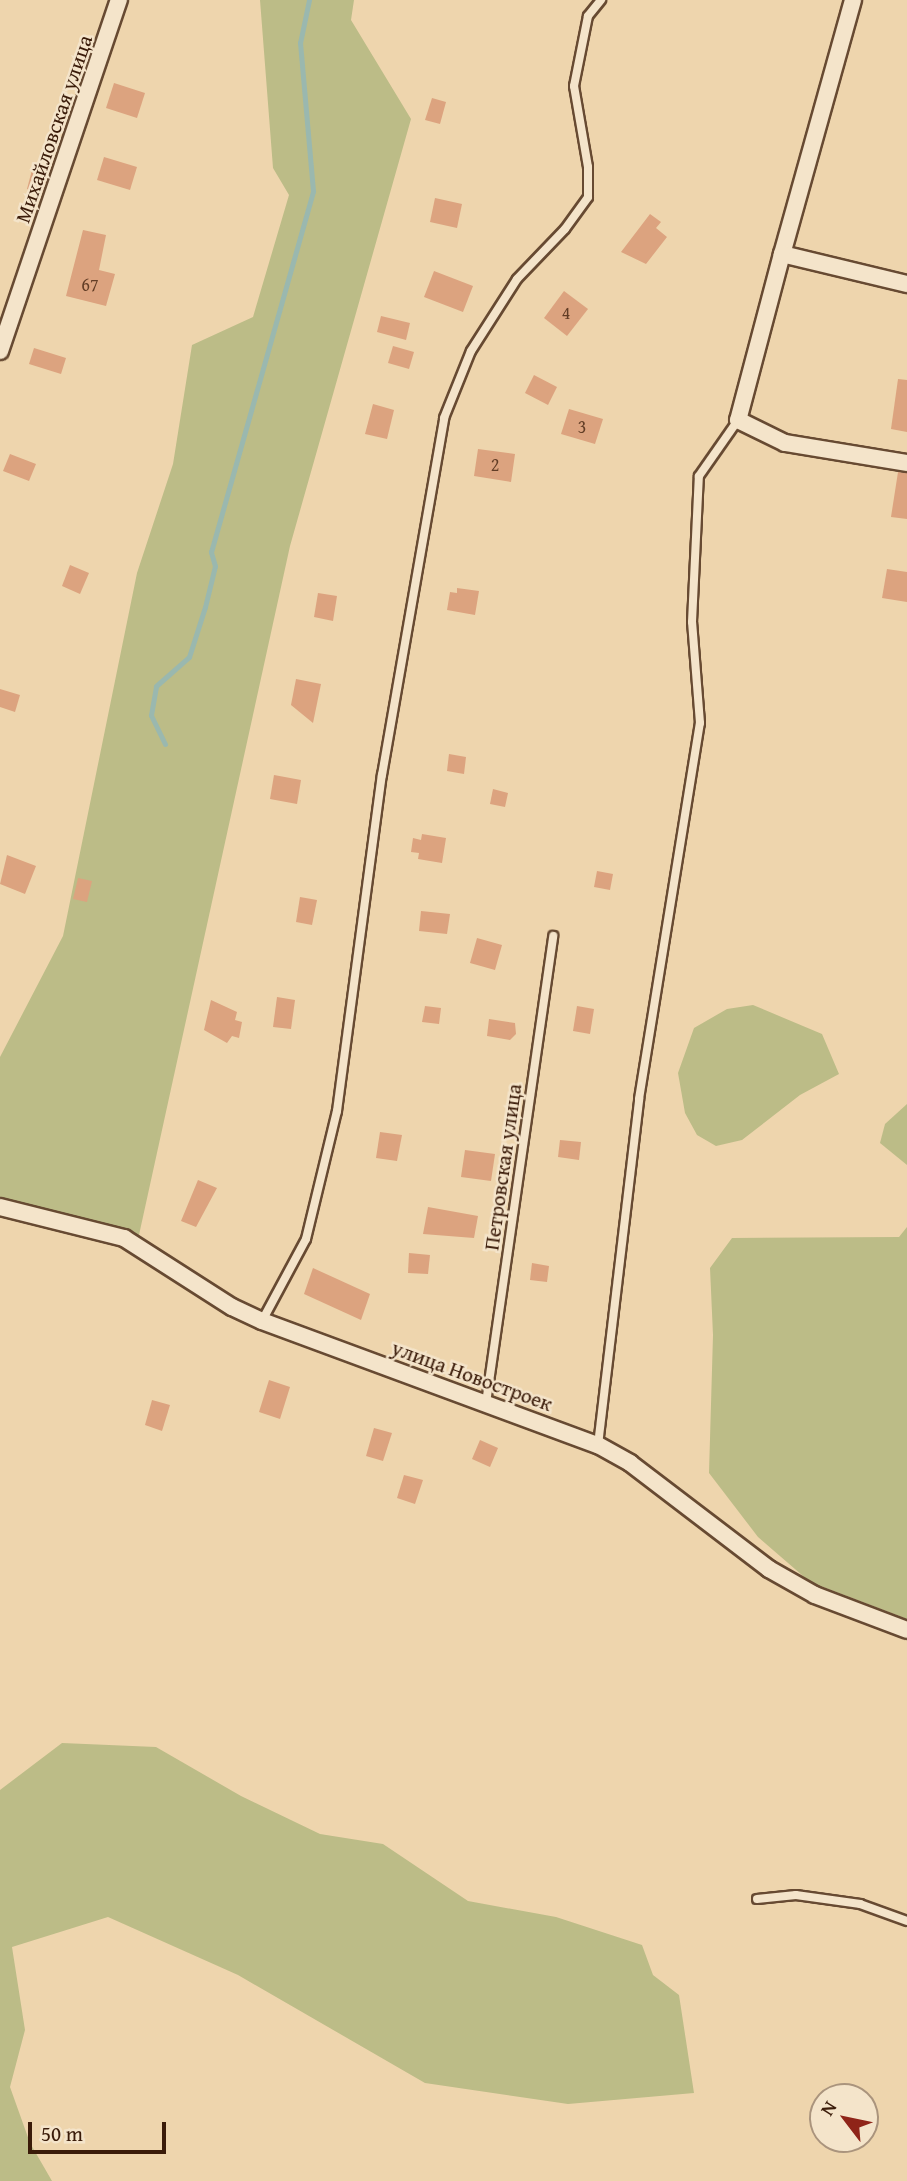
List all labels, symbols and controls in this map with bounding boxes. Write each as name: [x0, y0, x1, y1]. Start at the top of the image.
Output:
street label: Михайловская улица: [10, 32, 98, 226]
house number: 67: [81, 274, 99, 296]
house number: 4: [562, 302, 570, 324]
house number: 3: [578, 416, 586, 438]
house number: 2: [491, 454, 499, 476]
street label: Петровская улица: [479, 1082, 527, 1252]
street label: улица Новостроек: [388, 1335, 556, 1417]
north arrow: [809, 2083, 879, 2153]
text: N: [813, 2095, 843, 2121]
scale bar: [32, 2108, 170, 2152]
text: 50 m: [41, 2118, 83, 2149]

